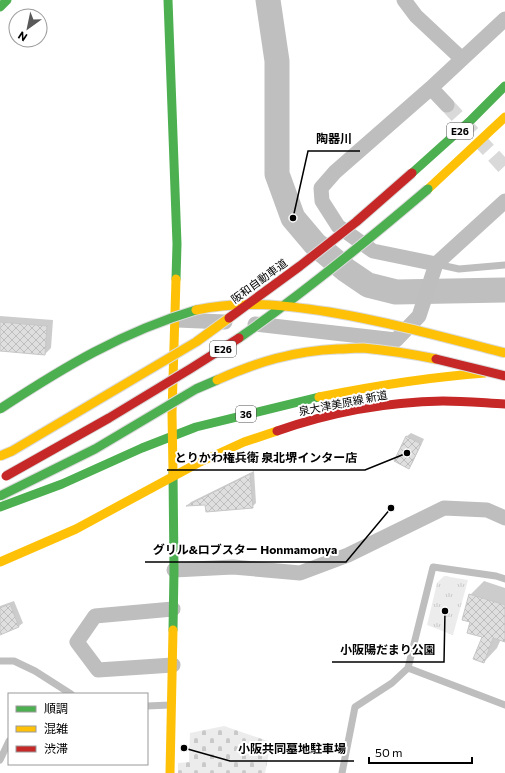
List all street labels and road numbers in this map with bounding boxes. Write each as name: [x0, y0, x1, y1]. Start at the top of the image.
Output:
road number: E26: [447, 123, 473, 139]
street label: 阪和自動車道: [228, 256, 289, 305]
road number: E26: [210, 341, 236, 357]
street label: 泉大津美原線 新道: [297, 388, 388, 417]
road number: 36: [236, 406, 256, 422]

